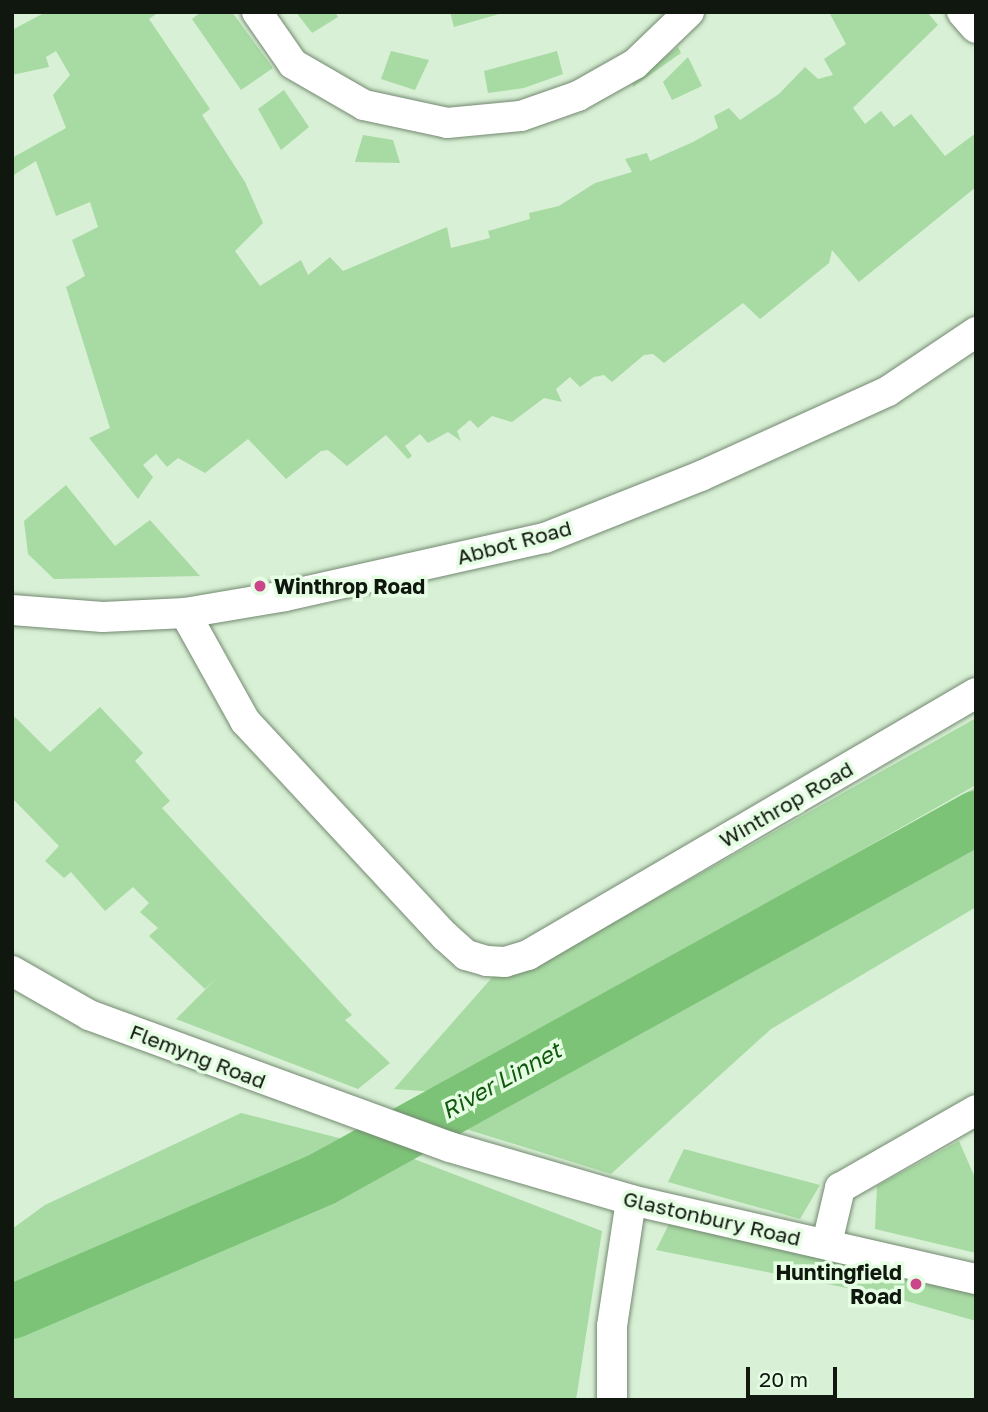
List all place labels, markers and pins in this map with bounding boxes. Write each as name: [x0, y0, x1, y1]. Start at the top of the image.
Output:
place label: Winthrop Road: [274, 573, 425, 599]
marker: Winthrop Road: [252, 578, 268, 594]
place label: Huntingfield Road: [775, 1259, 902, 1309]
marker: Huntingfield Road: [908, 1276, 924, 1292]

